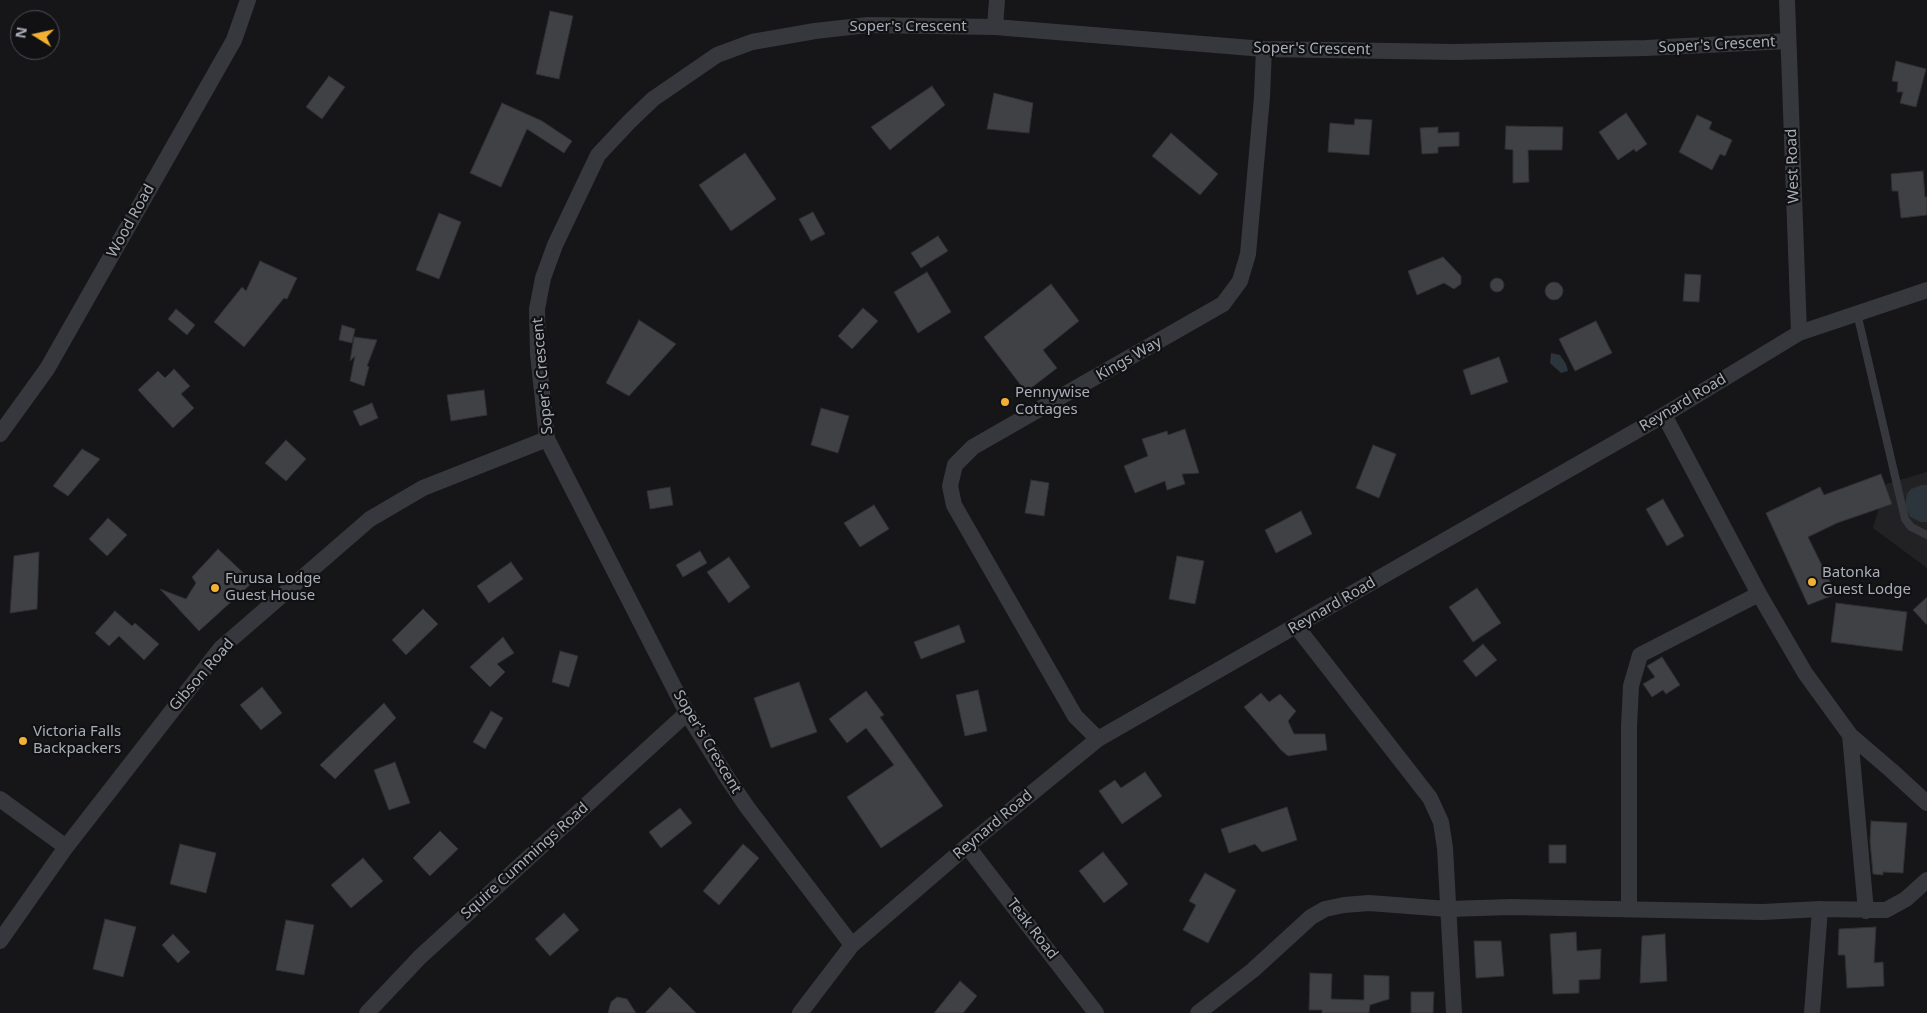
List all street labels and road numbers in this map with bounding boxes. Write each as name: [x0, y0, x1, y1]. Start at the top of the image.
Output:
street label: Soper's Crescent: [849, 18, 967, 36]
street label: Soper's Crescent: [1658, 33, 1776, 57]
street label: Soper's Crescent: [1253, 39, 1371, 59]
street label: West Road: [1783, 128, 1803, 204]
street label: Wood Road: [104, 181, 158, 261]
street label: Soper's Crescent: [529, 317, 557, 435]
street label: Kings Way: [1093, 333, 1165, 385]
street label: Reynard Road: [1636, 370, 1730, 436]
street label: Reynard Road: [1285, 574, 1379, 638]
street label: Gibson Road: [166, 635, 238, 715]
street label: Soper's Crescent: [669, 687, 745, 797]
street label: Reynard Road: [950, 787, 1036, 863]
street label: Squire Cummings Road: [458, 799, 592, 923]
street label: Teak Road: [1003, 895, 1061, 963]

